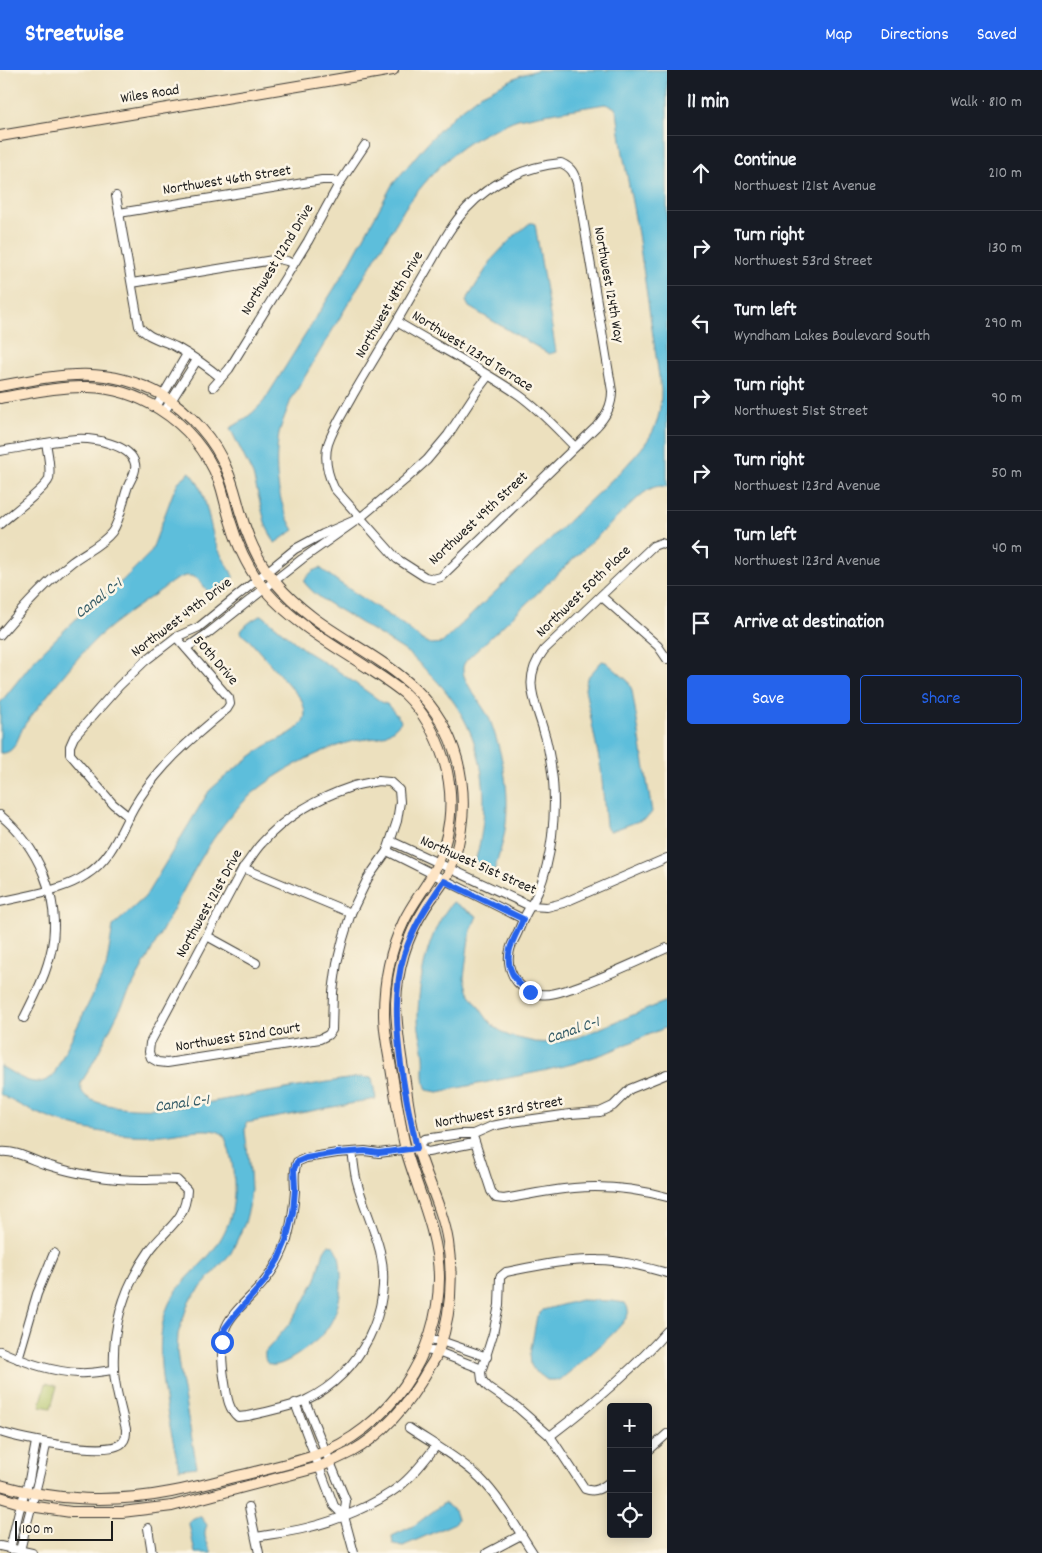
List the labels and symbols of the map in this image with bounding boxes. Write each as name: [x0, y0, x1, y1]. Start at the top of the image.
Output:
street label: Wiles Road: [119, 79, 181, 111]
street label: Northwest 46th Street: [161, 160, 293, 202]
street label: Northwest 122nd Drive: [236, 200, 320, 320]
street label: Northwest 124th Way: [587, 225, 629, 346]
street label: Northwest 48th Drive: [350, 247, 430, 363]
street label: Northwest 123rd Terrace: [407, 306, 537, 399]
street label: Northwest 49th Street: [424, 467, 534, 571]
street label: Northwest 50th Place: [532, 541, 637, 643]
water label: Canal C-1: [70, 572, 129, 625]
street label: Northwest 49th Drive: [127, 572, 237, 663]
street label: 50th Drive: [187, 631, 243, 691]
street label: Northwest 51st Street: [416, 830, 540, 902]
street label: Northwest 121st Drive: [171, 845, 249, 962]
route end: [519, 981, 542, 1004]
water label: Canal C-1: [543, 1011, 604, 1051]
street label: Northwest 52nd Court: [174, 1017, 302, 1059]
water label: Canal C-1: [153, 1089, 212, 1119]
street label: Northwest 53rd Street: [433, 1091, 565, 1135]
route start: [211, 1331, 234, 1354]
scale bar: [15, 1518, 112, 1541]

